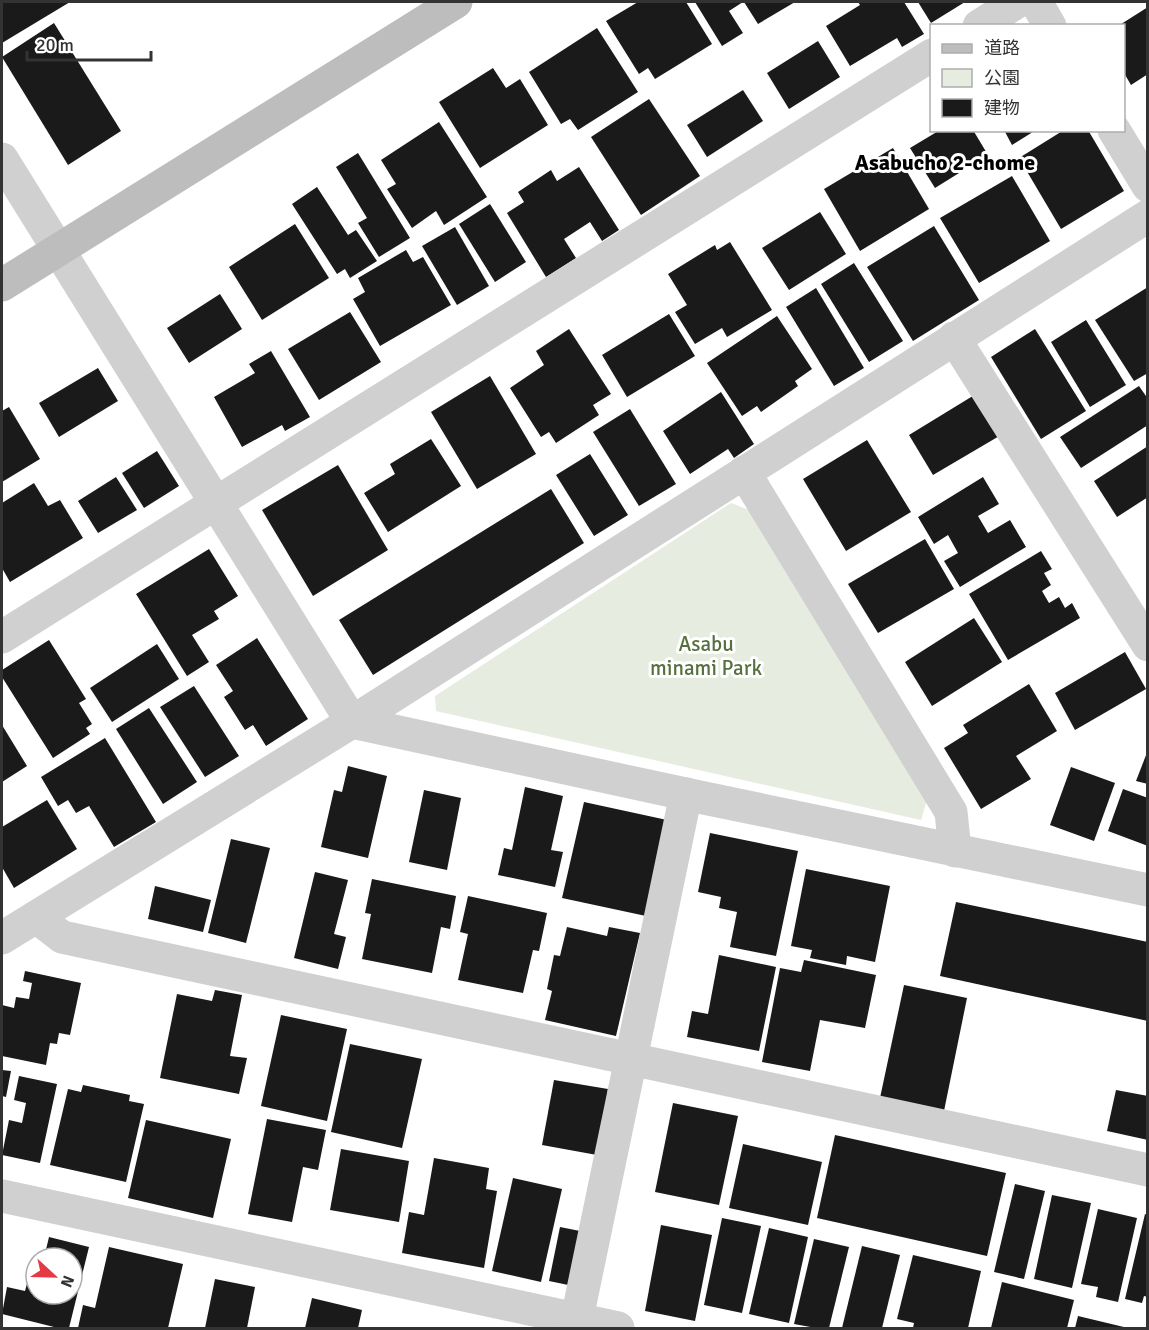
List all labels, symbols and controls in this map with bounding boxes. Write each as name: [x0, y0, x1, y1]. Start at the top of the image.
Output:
scale bar: [27, 24, 152, 62]
legend: [930, 24, 1125, 132]
text: 20 m: [36, 34, 74, 56]
text: 道路: [984, 37, 1020, 59]
text: 公園: [984, 67, 1020, 89]
text: 建物: [984, 97, 1020, 119]
district label: Asabucho 2-chome: [855, 149, 1035, 176]
park label: Asabu minami Park: [650, 631, 762, 681]
north arrow: [24, 1246, 84, 1306]
text: N: [56, 1272, 78, 1290]

